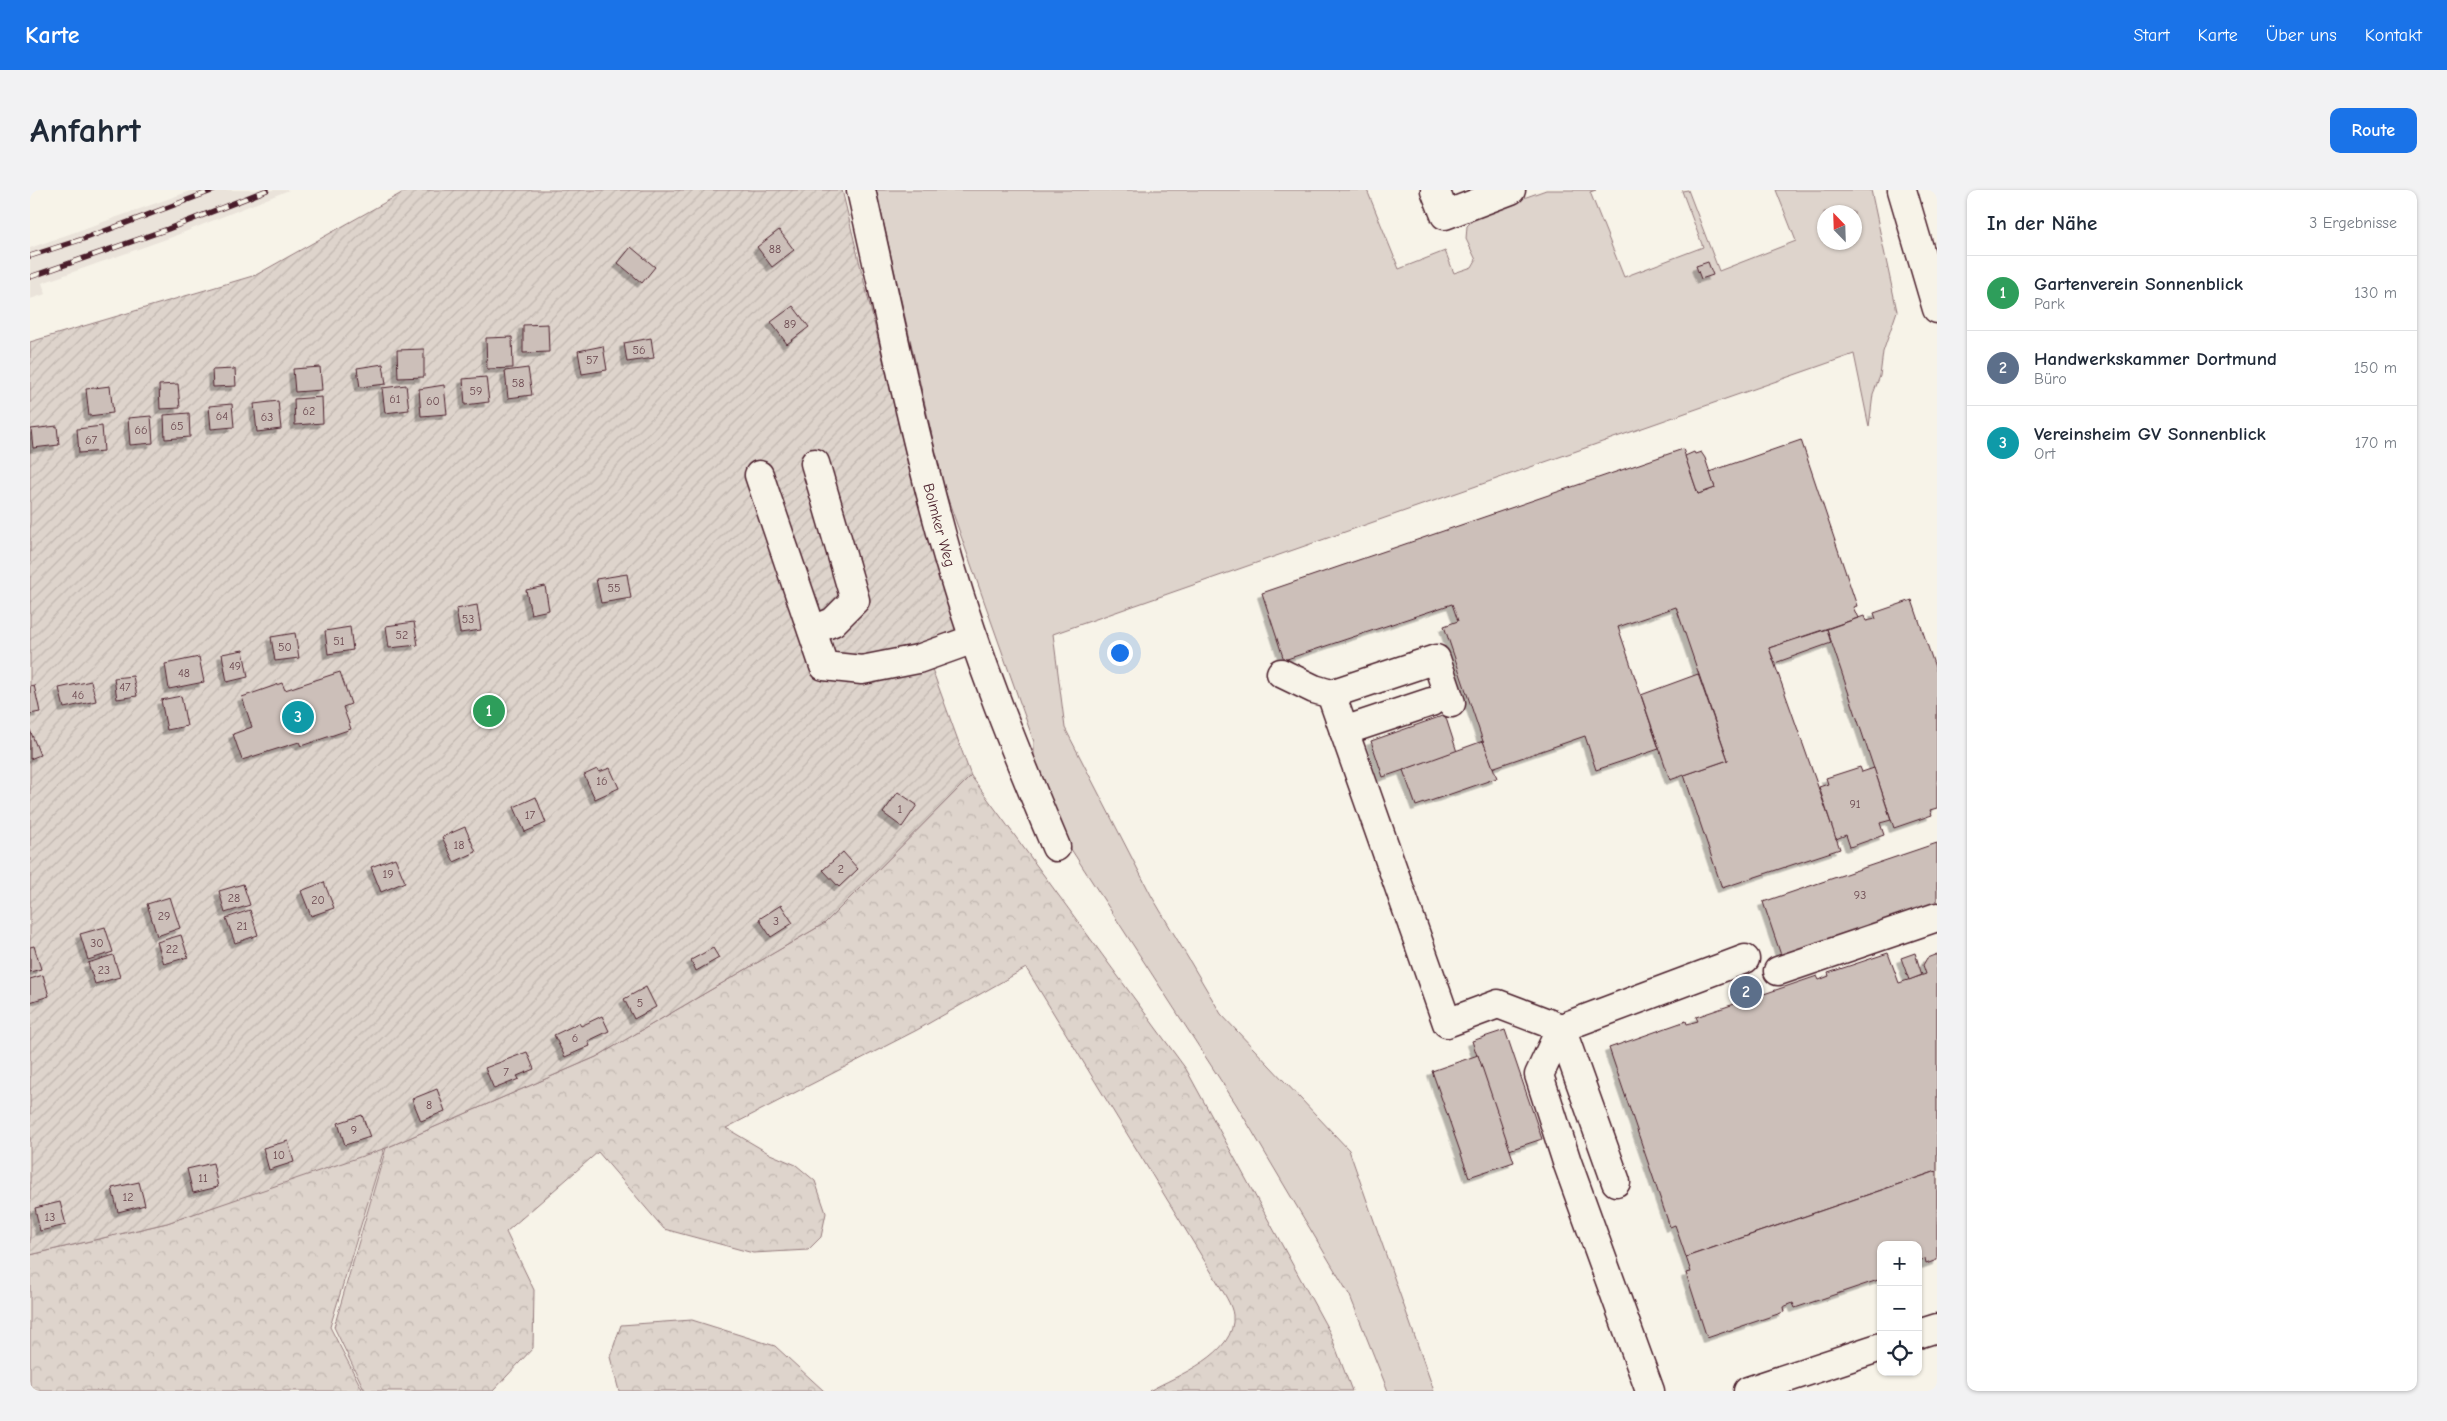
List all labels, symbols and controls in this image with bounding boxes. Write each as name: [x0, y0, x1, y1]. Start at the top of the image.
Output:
text: Karte: [25, 21, 79, 49]
text: Start: [2133, 25, 2170, 46]
text: Karte: [2198, 25, 2238, 46]
text: Über uns: [2266, 25, 2337, 46]
text: Kontakt: [2365, 25, 2422, 46]
button: Route: [2330, 108, 2417, 153]
text: Anfahrt: [30, 110, 141, 151]
north arrow: [1817, 205, 1862, 250]
text: In der Nähe: [1987, 211, 2097, 235]
text: 3 Ergebnisse: [2309, 214, 2397, 232]
house number: 88: [769, 242, 781, 256]
text: Gartenverein Sonnenblick: [2034, 273, 2243, 295]
text: 1: [2000, 284, 2006, 302]
text: 130 m: [2354, 284, 2397, 302]
text: Park: [2034, 295, 2065, 313]
house number: 89: [784, 317, 796, 331]
house number: 56: [632, 343, 646, 357]
text: Handwerkskammer Dortmund: [2034, 348, 2277, 370]
house number: 57: [586, 353, 598, 367]
text: 2: [1999, 359, 2007, 377]
text: 150 m: [2354, 359, 2397, 377]
text: Büro: [2034, 370, 2067, 388]
house number: 58: [512, 376, 524, 390]
house number: 59: [470, 384, 482, 398]
house number: 61: [389, 392, 401, 406]
house number: 60: [426, 394, 440, 408]
house number: 62: [303, 404, 315, 418]
house number: 64: [216, 409, 228, 423]
house number: 63: [261, 410, 273, 424]
house number: 65: [170, 419, 184, 433]
house number: 66: [134, 423, 148, 437]
text: Vereinsheim GV Sonnenblick: [2034, 423, 2266, 445]
house number: 67: [85, 433, 97, 447]
text: 3: [1999, 434, 2007, 452]
text: 170 m: [2355, 434, 2397, 452]
text: Ort: [2034, 445, 2055, 463]
street label: Bolmker Weg: [919, 481, 959, 569]
house number: 55: [607, 581, 621, 595]
house number: 53: [462, 612, 474, 626]
house number: 52: [396, 628, 408, 642]
house number: 51: [333, 634, 345, 648]
house number: 50: [278, 640, 292, 654]
your location: [1107, 640, 1133, 666]
house number: 49: [229, 659, 241, 673]
house number: 48: [178, 666, 190, 680]
house number: 47: [119, 680, 131, 694]
house number: 46: [72, 688, 84, 702]
pin: 1: [473, 692, 505, 730]
pin: 3: [282, 698, 314, 736]
house number: 16: [596, 774, 608, 788]
house number: 91: [1849, 797, 1861, 811]
house number: 1: [898, 802, 903, 816]
house number: 17: [525, 808, 536, 822]
house number: 18: [454, 838, 464, 852]
house number: 2: [838, 862, 844, 876]
house number: 19: [382, 867, 394, 881]
house number: 93: [1854, 888, 1866, 902]
house number: 28: [228, 891, 240, 905]
house number: 20: [311, 893, 325, 907]
house number: 29: [158, 909, 170, 923]
house number: 3: [773, 914, 779, 928]
house number: 21: [236, 919, 248, 933]
house number: 30: [90, 936, 104, 950]
house number: 22: [166, 942, 178, 956]
house number: 23: [98, 963, 110, 977]
pin: 2: [1730, 973, 1762, 1011]
house number: 5: [637, 996, 643, 1010]
house number: 6: [572, 1031, 578, 1045]
house number: 7: [503, 1065, 509, 1079]
house number: 8: [426, 1098, 432, 1112]
house number: 9: [351, 1123, 357, 1137]
house number: 10: [273, 1148, 285, 1162]
house number: 11: [198, 1171, 208, 1185]
house number: 12: [122, 1190, 134, 1204]
house number: 13: [45, 1210, 55, 1224]
map controls: [1877, 1241, 1922, 1376]
button: +: [1877, 1241, 1922, 1286]
button: −: [1877, 1286, 1922, 1331]
button: locate: [1877, 1331, 1922, 1376]

